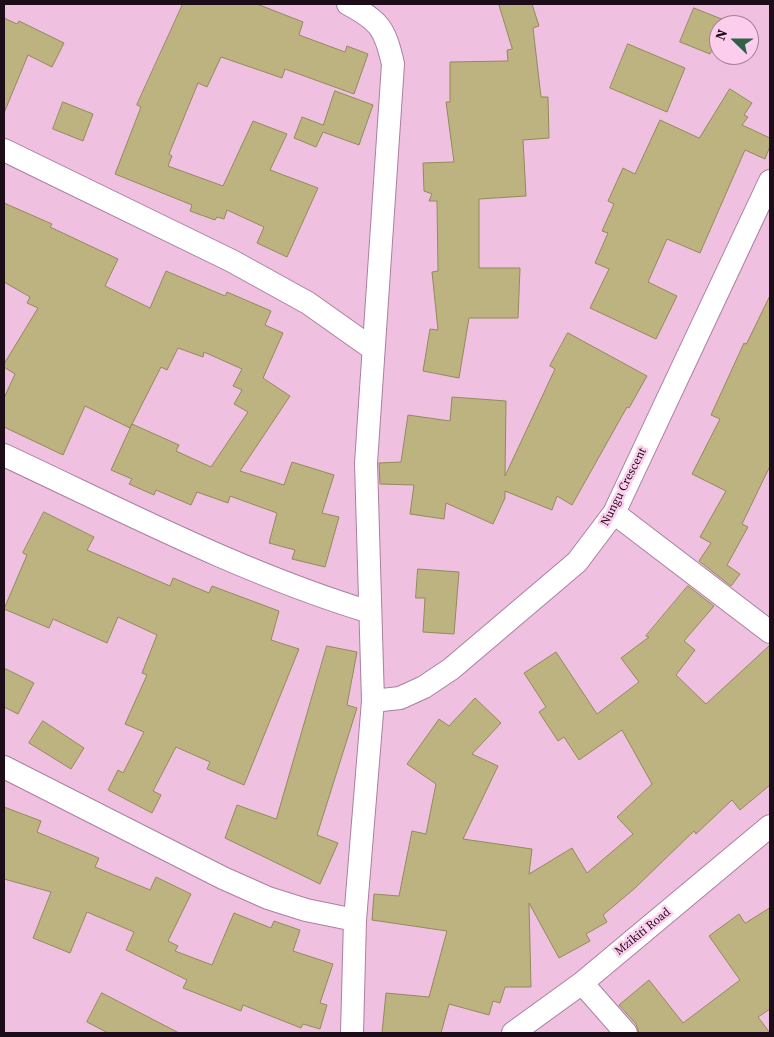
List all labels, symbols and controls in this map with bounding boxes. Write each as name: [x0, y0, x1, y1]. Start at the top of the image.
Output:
north arrow: [709, 15, 759, 65]
text: N: [710, 26, 732, 43]
street label: Nungu Crescent: [598, 446, 650, 528]
street label: Mzikiti Road: [612, 905, 674, 959]

